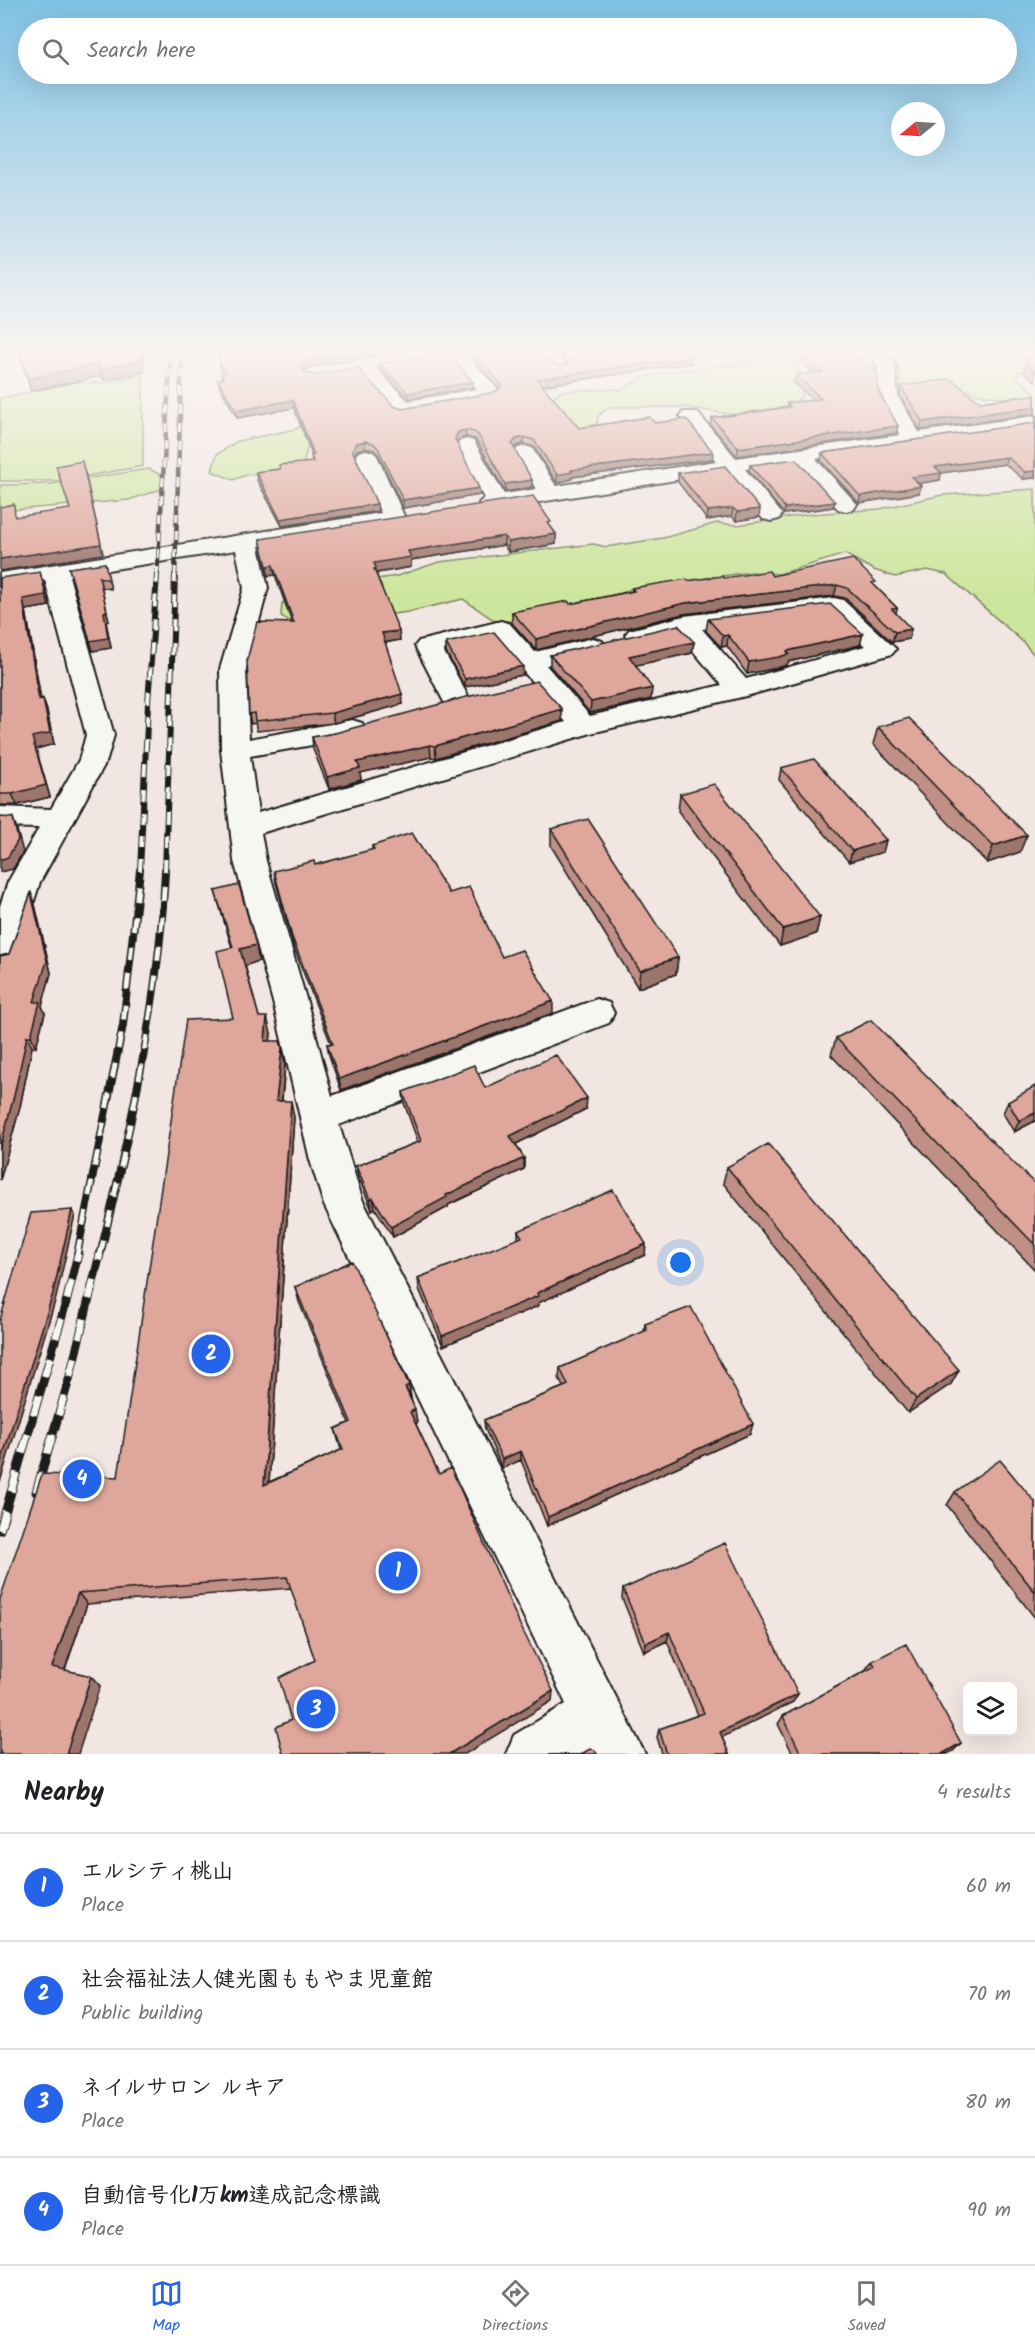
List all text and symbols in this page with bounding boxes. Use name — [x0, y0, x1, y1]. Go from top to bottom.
search box — [18, 18, 1017, 84]
text: Search here — [87, 34, 195, 69]
icon: search — [39, 35, 72, 68]
north arrow — [891, 102, 945, 156]
your location — [666, 1248, 695, 1277]
pin: 2 — [192, 1332, 230, 1376]
pin: 4 — [62, 1456, 101, 1502]
pin: 1 — [378, 1548, 418, 1594]
map controls — [963, 1682, 1017, 1736]
button: layers — [963, 1682, 1017, 1736]
pin: 3 — [296, 1686, 336, 1732]
text: Nearby — [24, 1772, 104, 1814]
text: 4 results — [937, 1777, 1011, 1809]
text: エルシティ桃山 — [81, 1855, 234, 1890]
text: 1 — [40, 1871, 47, 1903]
text: 60 m — [966, 1871, 1011, 1903]
text: Place — [81, 1890, 124, 1922]
text: 社会福祉法人健光園ももやま児童館 — [81, 1963, 433, 1998]
text: 2 — [38, 1979, 49, 2011]
text: 70 m — [968, 1979, 1011, 2011]
text: Public building — [81, 1998, 203, 2030]
text: ネイルサロン ルキア — [81, 2071, 287, 2106]
text: 3 — [38, 2087, 49, 2119]
text: 80 m — [965, 2087, 1011, 2119]
text: Place — [81, 2106, 124, 2138]
text: 自動信号化1万km達成記念標識 — [81, 2179, 381, 2214]
text: 4 — [38, 2195, 49, 2227]
text: 90 m — [967, 2195, 1011, 2227]
text: Place — [81, 2214, 124, 2246]
tab: Map — [150, 2277, 183, 2338]
tab: Directions — [482, 2277, 548, 2338]
tab: Saved — [847, 2277, 885, 2338]

